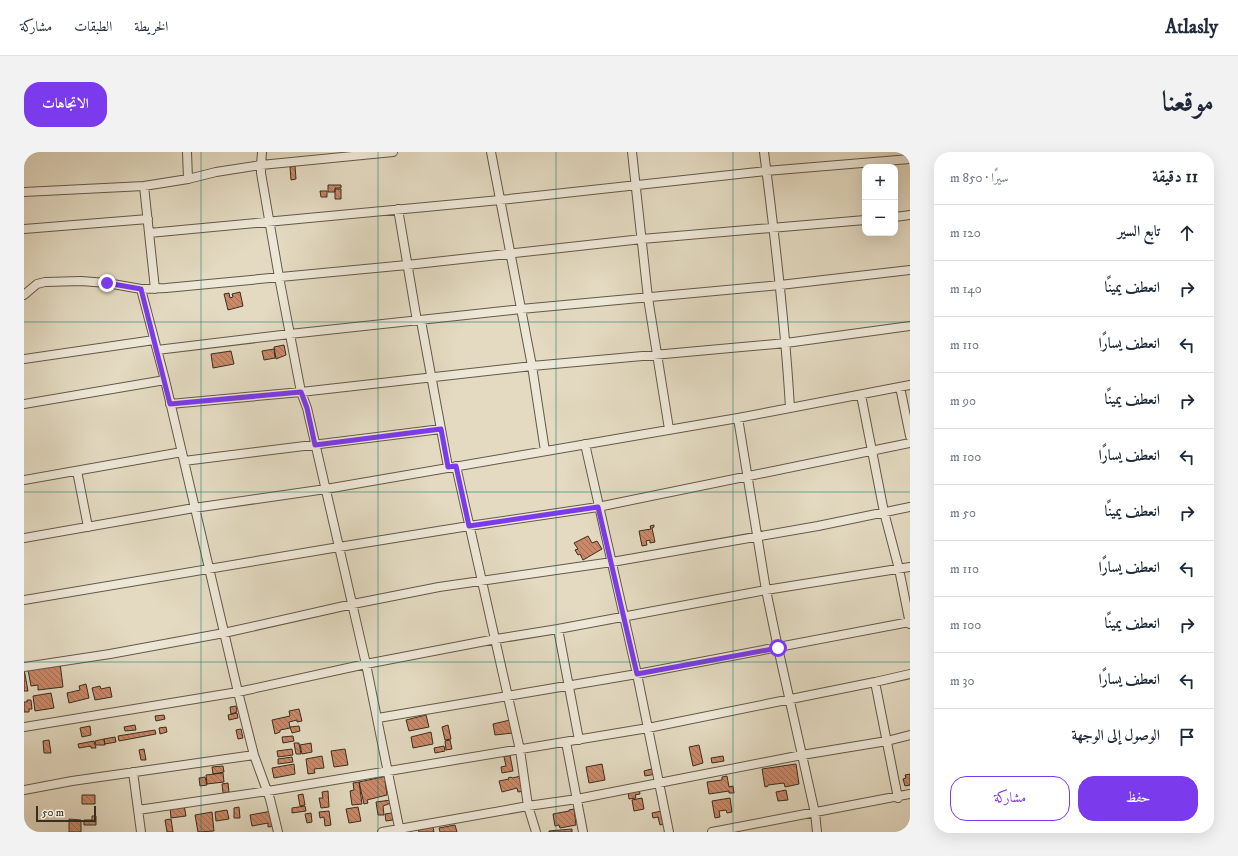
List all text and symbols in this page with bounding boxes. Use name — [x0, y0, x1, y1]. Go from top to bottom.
text: Atlasly — [1165, 16, 1218, 39]
text: مشاركة — [20, 18, 52, 36]
text: الطبقات — [74, 18, 112, 36]
text: الخريطة — [134, 18, 168, 36]
button: الاتجاهات — [24, 82, 107, 127]
text: موقعنا — [1162, 85, 1214, 120]
map controls — [862, 164, 898, 236]
button: + — [862, 164, 898, 200]
text: 11 دقيقة — [1152, 166, 1198, 188]
text: سيرًا · 850 m — [950, 170, 1009, 186]
button: − — [862, 200, 898, 236]
text: تابع السير — [1118, 222, 1160, 241]
icon: ahead — [1176, 222, 1198, 244]
text: 120 m — [950, 225, 981, 241]
route end — [98, 274, 116, 292]
text: انعطف يمينًا — [1105, 278, 1160, 297]
icon: right — [1176, 278, 1198, 300]
text: 140 m — [950, 281, 982, 297]
text: انعطف يسارًا — [1099, 334, 1160, 353]
icon: left — [1176, 334, 1198, 356]
text: 110 m — [950, 337, 979, 353]
text: انعطف يمينًا — [1105, 390, 1160, 409]
icon: right — [1176, 390, 1198, 412]
text: 90 m — [950, 393, 976, 409]
text: انعطف يسارًا — [1099, 446, 1160, 465]
icon: left — [1176, 446, 1198, 468]
text: 100 m — [950, 449, 981, 465]
text: انعطف يمينًا — [1105, 502, 1160, 521]
icon: right — [1176, 502, 1198, 524]
text: 50 m — [950, 505, 976, 521]
text: انعطف يسارًا — [1099, 558, 1160, 577]
icon: left — [1176, 558, 1198, 580]
text: 110 m — [950, 561, 979, 577]
text: انعطف يمينًا — [1105, 614, 1160, 633]
icon: right — [1176, 614, 1198, 636]
text: 100 m — [950, 617, 981, 633]
route start — [769, 639, 787, 657]
text: انعطف يسارًا — [1099, 670, 1160, 689]
icon: left — [1176, 670, 1198, 692]
text: 30 m — [950, 673, 974, 689]
text: الوصول إلى الوجهة — [1071, 726, 1160, 745]
icon: arrive — [1176, 726, 1198, 748]
button: مشاركة — [950, 776, 1070, 821]
button: حفظ — [1078, 776, 1198, 821]
scale bar — [36, 804, 96, 823]
text: 50 m — [42, 806, 64, 820]

